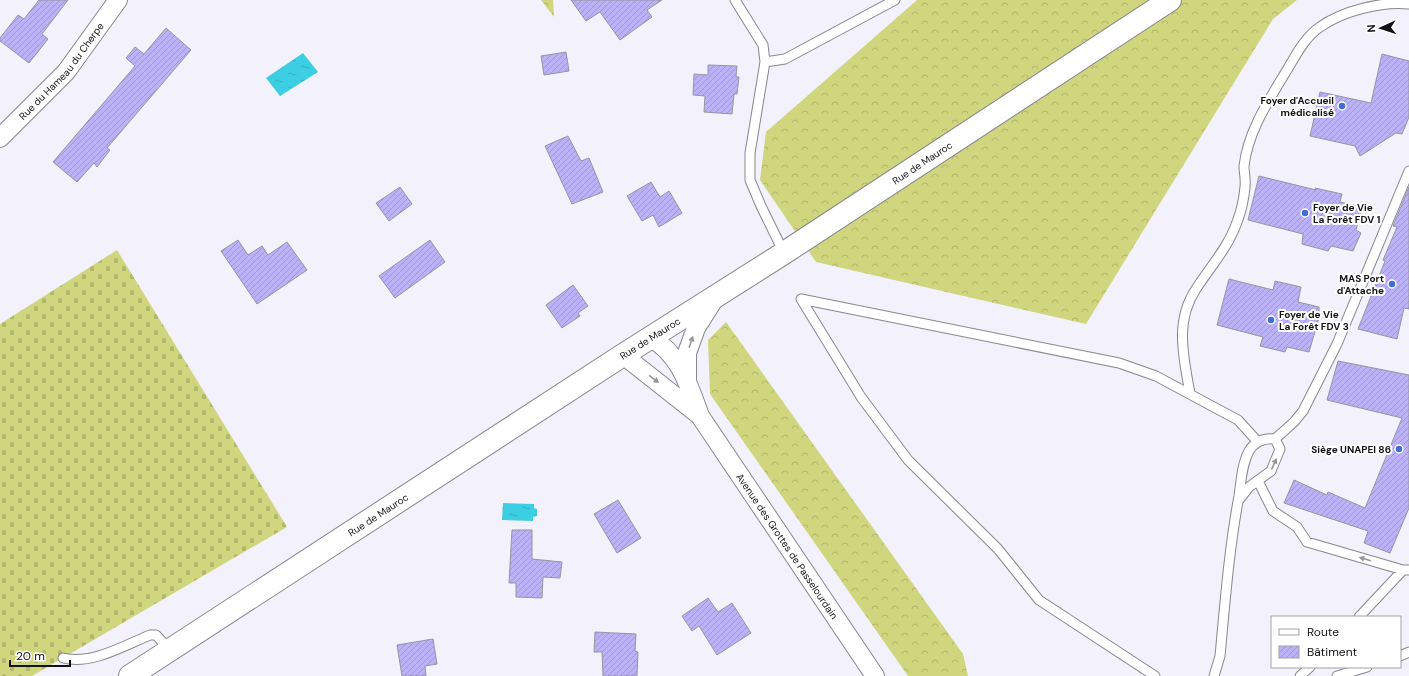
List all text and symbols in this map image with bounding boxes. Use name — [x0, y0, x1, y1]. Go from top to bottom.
north arrow — [1361, 8, 1401, 48]
street label: Rue du Hameau du Cherpe — [16, 20, 107, 123]
text: N — [1364, 24, 1378, 33]
place label: Foyer d'Accueil médicalisé — [1261, 94, 1334, 119]
marker: Foyer d'Accueil médicalisé — [1337, 101, 1347, 111]
street label: Rue de Mauroc — [890, 138, 955, 187]
place label: Foyer de Vie La Forêt FDV 1 — [1313, 201, 1380, 226]
marker: Foyer de Vie La Forêt FDV 1 — [1300, 208, 1310, 218]
place label: MAS Port d'Attache — [1337, 272, 1384, 297]
marker: MAS Port d'Attache — [1387, 279, 1397, 289]
place label: Foyer de Vie La Forêt FDV 3 — [1279, 308, 1349, 333]
street label: Rue de Mauroc — [617, 314, 683, 363]
marker: Foyer de Vie La Forêt FDV 3 — [1266, 315, 1276, 325]
one-way arrow — [688, 335, 694, 347]
one-way arrow — [649, 374, 660, 383]
place label: Siège UNAPEI 86 — [1311, 443, 1391, 456]
marker: Siège UNAPEI 86 — [1394, 444, 1404, 454]
one-way arrow — [1271, 458, 1277, 469]
street label: Avenue des Grottes de Passelourdain — [733, 471, 841, 622]
street label: Rue de Mauroc — [346, 490, 411, 539]
one-way arrow — [1359, 556, 1371, 562]
legend — [1271, 616, 1401, 668]
text: Route — [1307, 624, 1339, 640]
scale bar — [10, 642, 70, 668]
text: Bâtiment — [1307, 644, 1358, 660]
text: 20 m — [16, 648, 45, 664]

